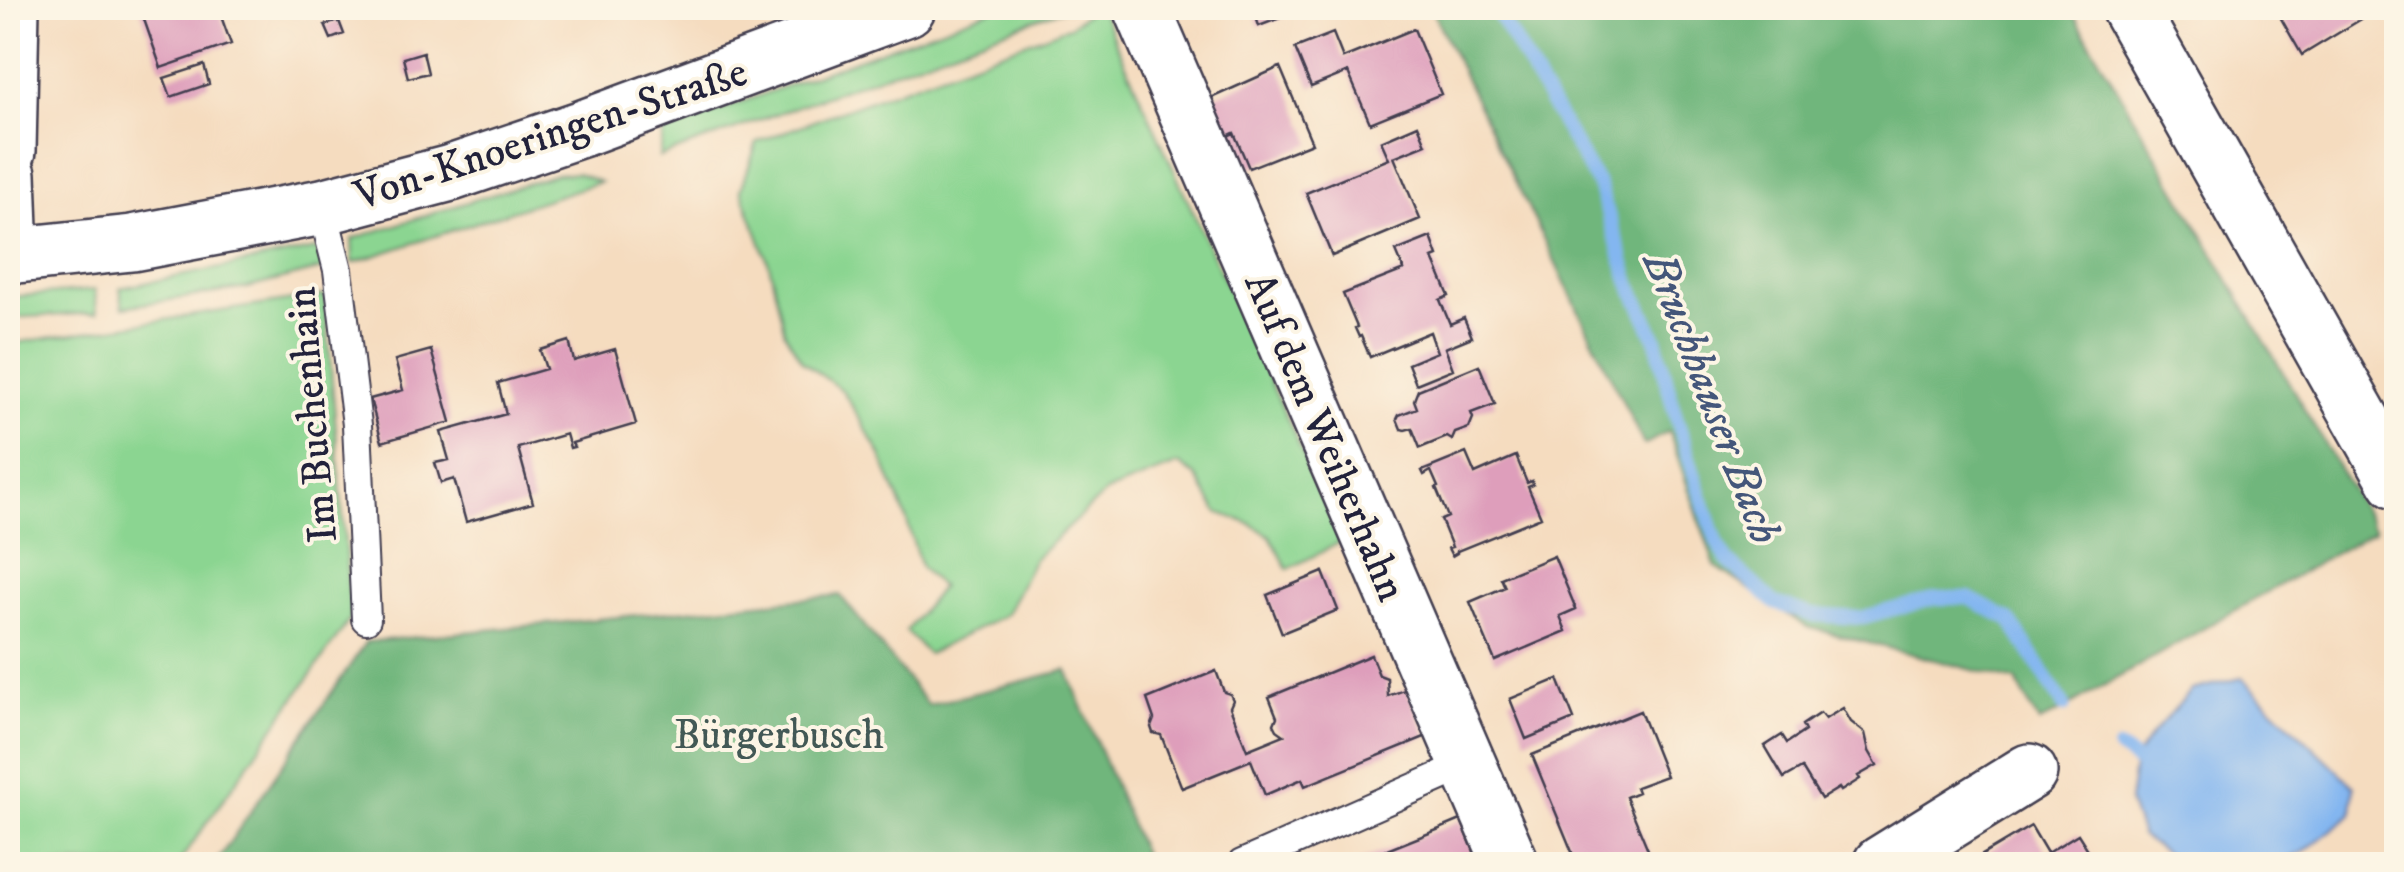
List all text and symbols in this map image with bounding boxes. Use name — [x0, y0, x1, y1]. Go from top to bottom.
street label: Von-Knoeringen-Straße — [347, 47, 754, 223]
water label: Bruchhauser Bach — [1629, 242, 1793, 552]
street label: Auf dem Weiherhahn — [1232, 265, 1417, 609]
street label: Im Buchenhain — [276, 285, 350, 545]
park label: Bürgerbusch — [674, 710, 884, 762]

